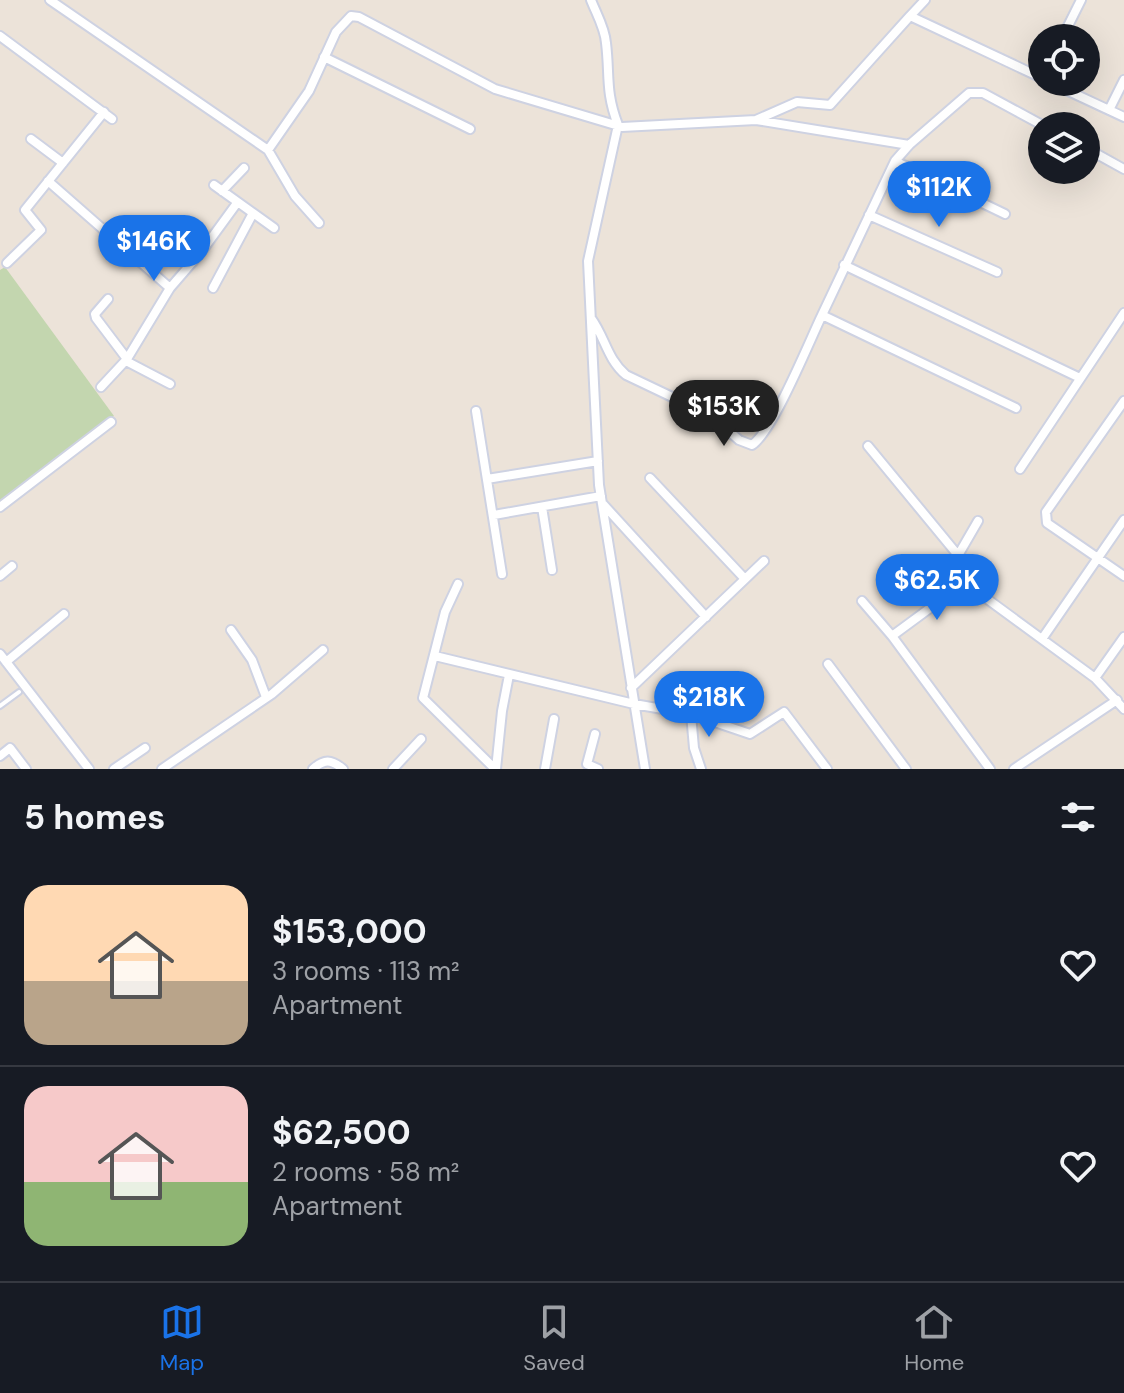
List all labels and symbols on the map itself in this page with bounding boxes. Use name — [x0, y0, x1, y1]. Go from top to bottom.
pin: $112K — [883, 161, 995, 229]
pin: $146K — [98, 215, 210, 283]
pin: $153K — [668, 380, 780, 448]
pin: $62.5K — [872, 554, 1002, 622]
pin: $218K — [653, 671, 765, 739]

